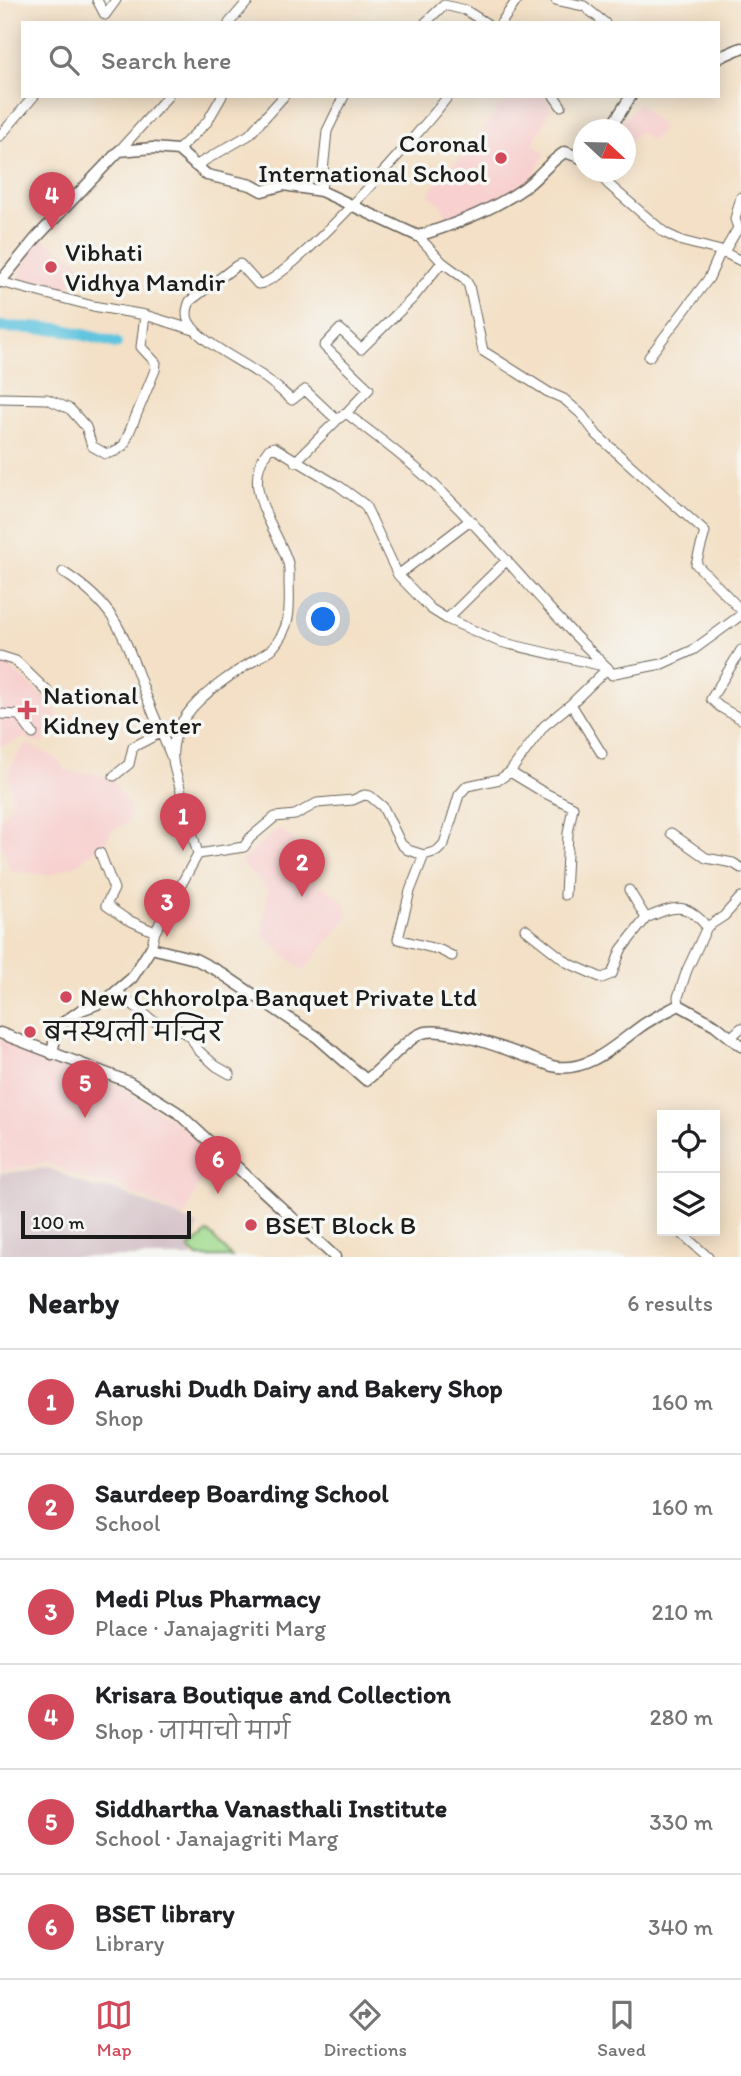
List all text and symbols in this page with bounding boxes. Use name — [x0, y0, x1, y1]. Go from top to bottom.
search box — [21, 21, 720, 98]
icon: search — [45, 41, 83, 79]
text: Search here — [101, 44, 231, 76]
north arrow — [573, 119, 636, 182]
place label: Coronal International School — [258, 127, 487, 189]
marker: Coronal International School — [493, 150, 509, 166]
pin: 4 — [29, 172, 75, 230]
place label: Vibhati Vidhya Mandir — [65, 236, 226, 298]
marker: Vibhati Vidhya Mandir — [43, 259, 59, 275]
your location — [306, 602, 340, 636]
place label: National Kidney Center — [43, 679, 202, 741]
marker: National Kidney Center — [17, 700, 37, 720]
pin: 1 — [160, 793, 206, 851]
pin: 2 — [279, 839, 325, 897]
pin: 3 — [144, 879, 190, 937]
place label: New Chhorolpa Banquet Private Ltd — [80, 981, 477, 1013]
marker: New Chhorolpa Banquet Private Ltd — [58, 989, 74, 1005]
place label: बनस्थली मन्दिर — [42, 1012, 224, 1048]
marker: बनस्थली मन्दिर — [22, 1024, 38, 1040]
pin: 5 — [62, 1060, 108, 1118]
map controls — [657, 1110, 720, 1236]
button: locate — [657, 1110, 720, 1173]
pin: 6 — [195, 1136, 241, 1194]
button: layers — [657, 1173, 720, 1236]
scale bar — [21, 1208, 191, 1240]
place label: BSET Block B — [265, 1209, 416, 1241]
text: 100 m — [32, 1211, 84, 1234]
marker: BSET Block B — [243, 1217, 259, 1233]
text: Nearby — [28, 1284, 119, 1321]
text: 6 results — [627, 1289, 713, 1317]
text: Aarushi Dudh Dairy and Bakery Shop — [95, 1372, 503, 1404]
text: 1 — [46, 1388, 56, 1416]
text: 160 m — [651, 1388, 713, 1416]
text: Shop — [95, 1404, 143, 1432]
text: Saurdeep Boarding School — [95, 1477, 389, 1509]
text: 2 — [45, 1493, 57, 1521]
text: 160 m — [651, 1493, 713, 1521]
text: School — [95, 1509, 160, 1537]
text: Medi Plus Pharmacy — [95, 1582, 321, 1614]
text: 3 — [45, 1598, 57, 1626]
text: 210 m — [652, 1598, 713, 1626]
text: Place · Janajagriti Marg — [95, 1614, 326, 1642]
text: Krisara Boutique and Collection — [95, 1678, 451, 1710]
text: 4 — [44, 1703, 58, 1731]
text: 280 m — [650, 1703, 713, 1731]
text: Shop · जामाचो मार्ग — [95, 1717, 290, 1745]
text: Siddhartha Vanasthali Institute — [95, 1792, 447, 1824]
text: 5 — [45, 1808, 57, 1836]
text: 330 m — [649, 1808, 713, 1836]
text: School · Janajagriti Marg — [95, 1824, 338, 1852]
text: BSET library — [95, 1897, 234, 1929]
text: 6 — [45, 1913, 57, 1941]
text: 340 m — [648, 1913, 713, 1941]
text: Library — [95, 1929, 164, 1957]
tab: Map — [95, 1996, 133, 2061]
tab: Directions — [323, 1996, 407, 2061]
tab: Saved — [597, 1996, 646, 2061]

